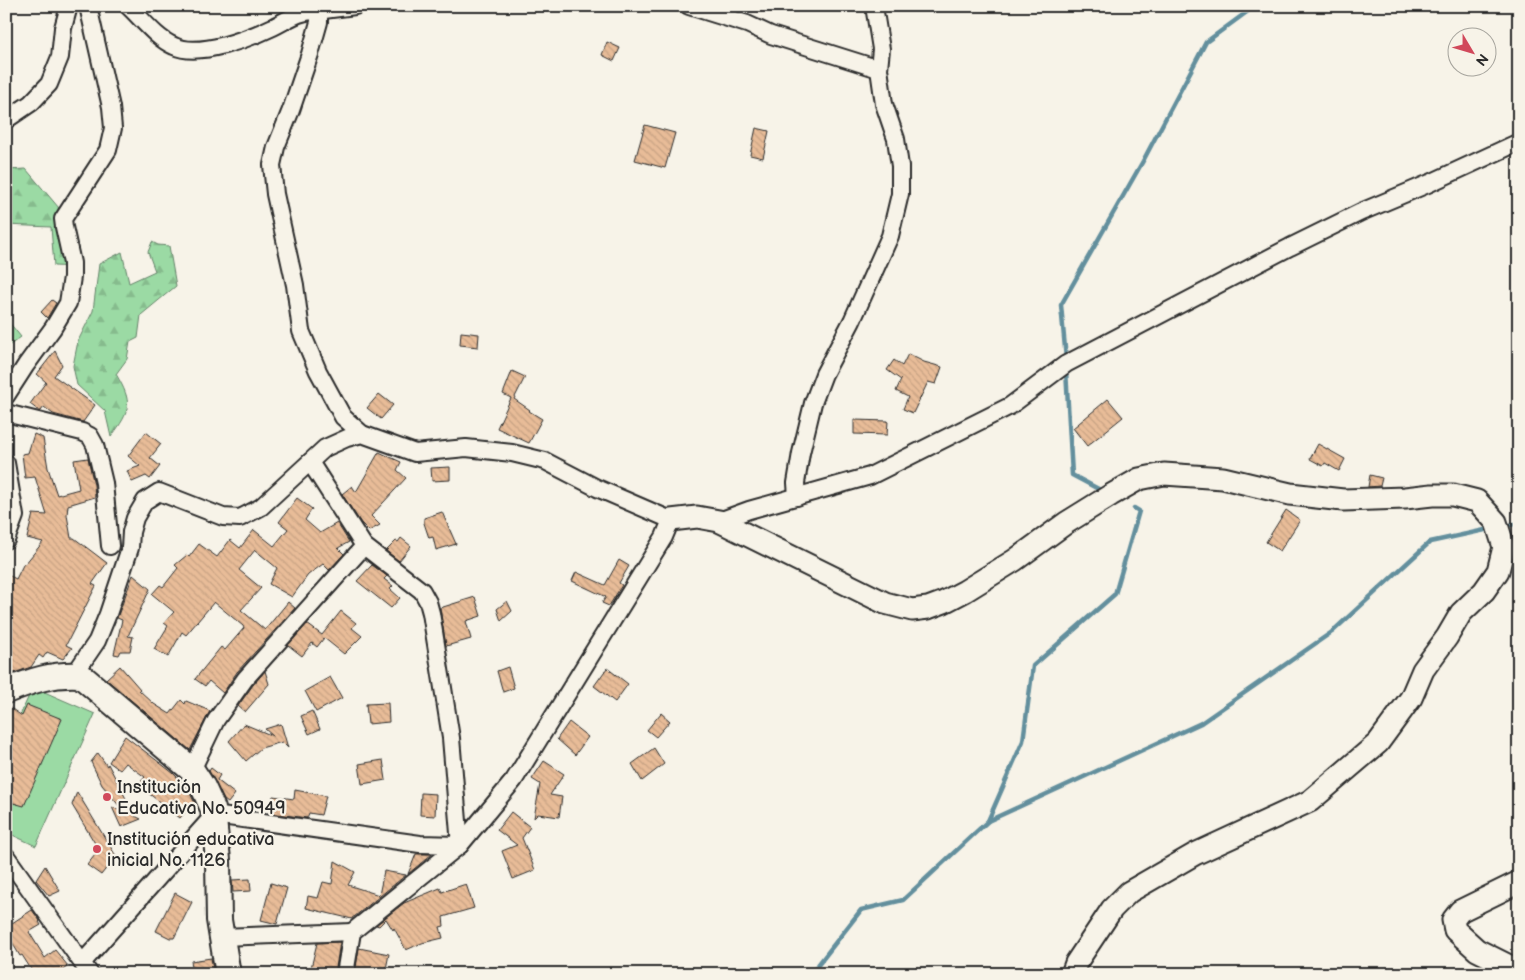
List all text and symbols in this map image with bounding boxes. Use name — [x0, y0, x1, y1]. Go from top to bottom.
north arrow — [1448, 28, 1498, 78]
text: N — [1472, 50, 1492, 69]
place label: Institución Educativa No. 50949 — [117, 777, 286, 819]
marker: Institución Educativa No. 50949 — [101, 791, 113, 803]
place label: Institución educativa inicial No. 1126 — [107, 829, 274, 871]
marker: Institución educativa inicial No. 1126 — [91, 843, 103, 855]

